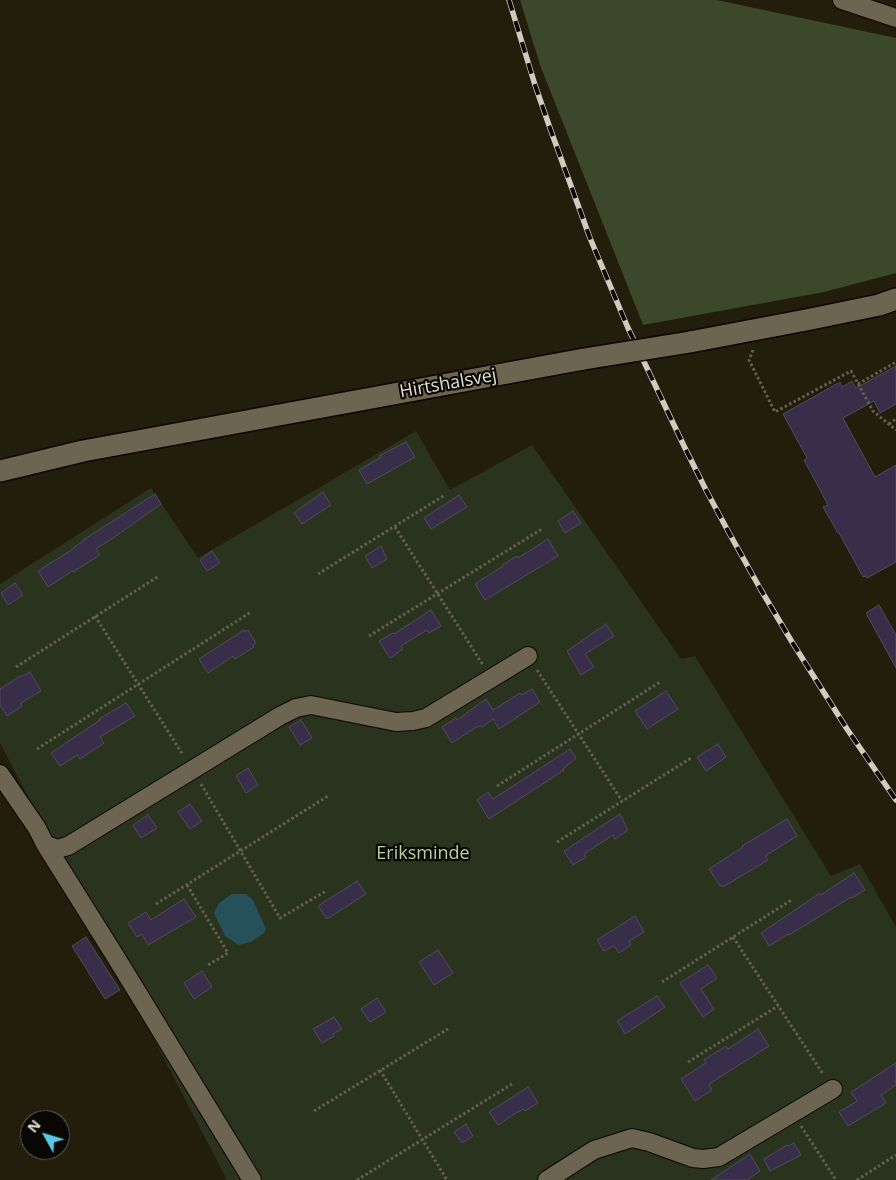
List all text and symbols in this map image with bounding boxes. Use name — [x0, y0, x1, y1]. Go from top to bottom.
street label: Hirtshalsvej — [398, 365, 498, 403]
park label: Eriksminde — [376, 843, 470, 865]
north arrow — [20, 1110, 70, 1160]
text: N — [23, 1115, 45, 1136]

